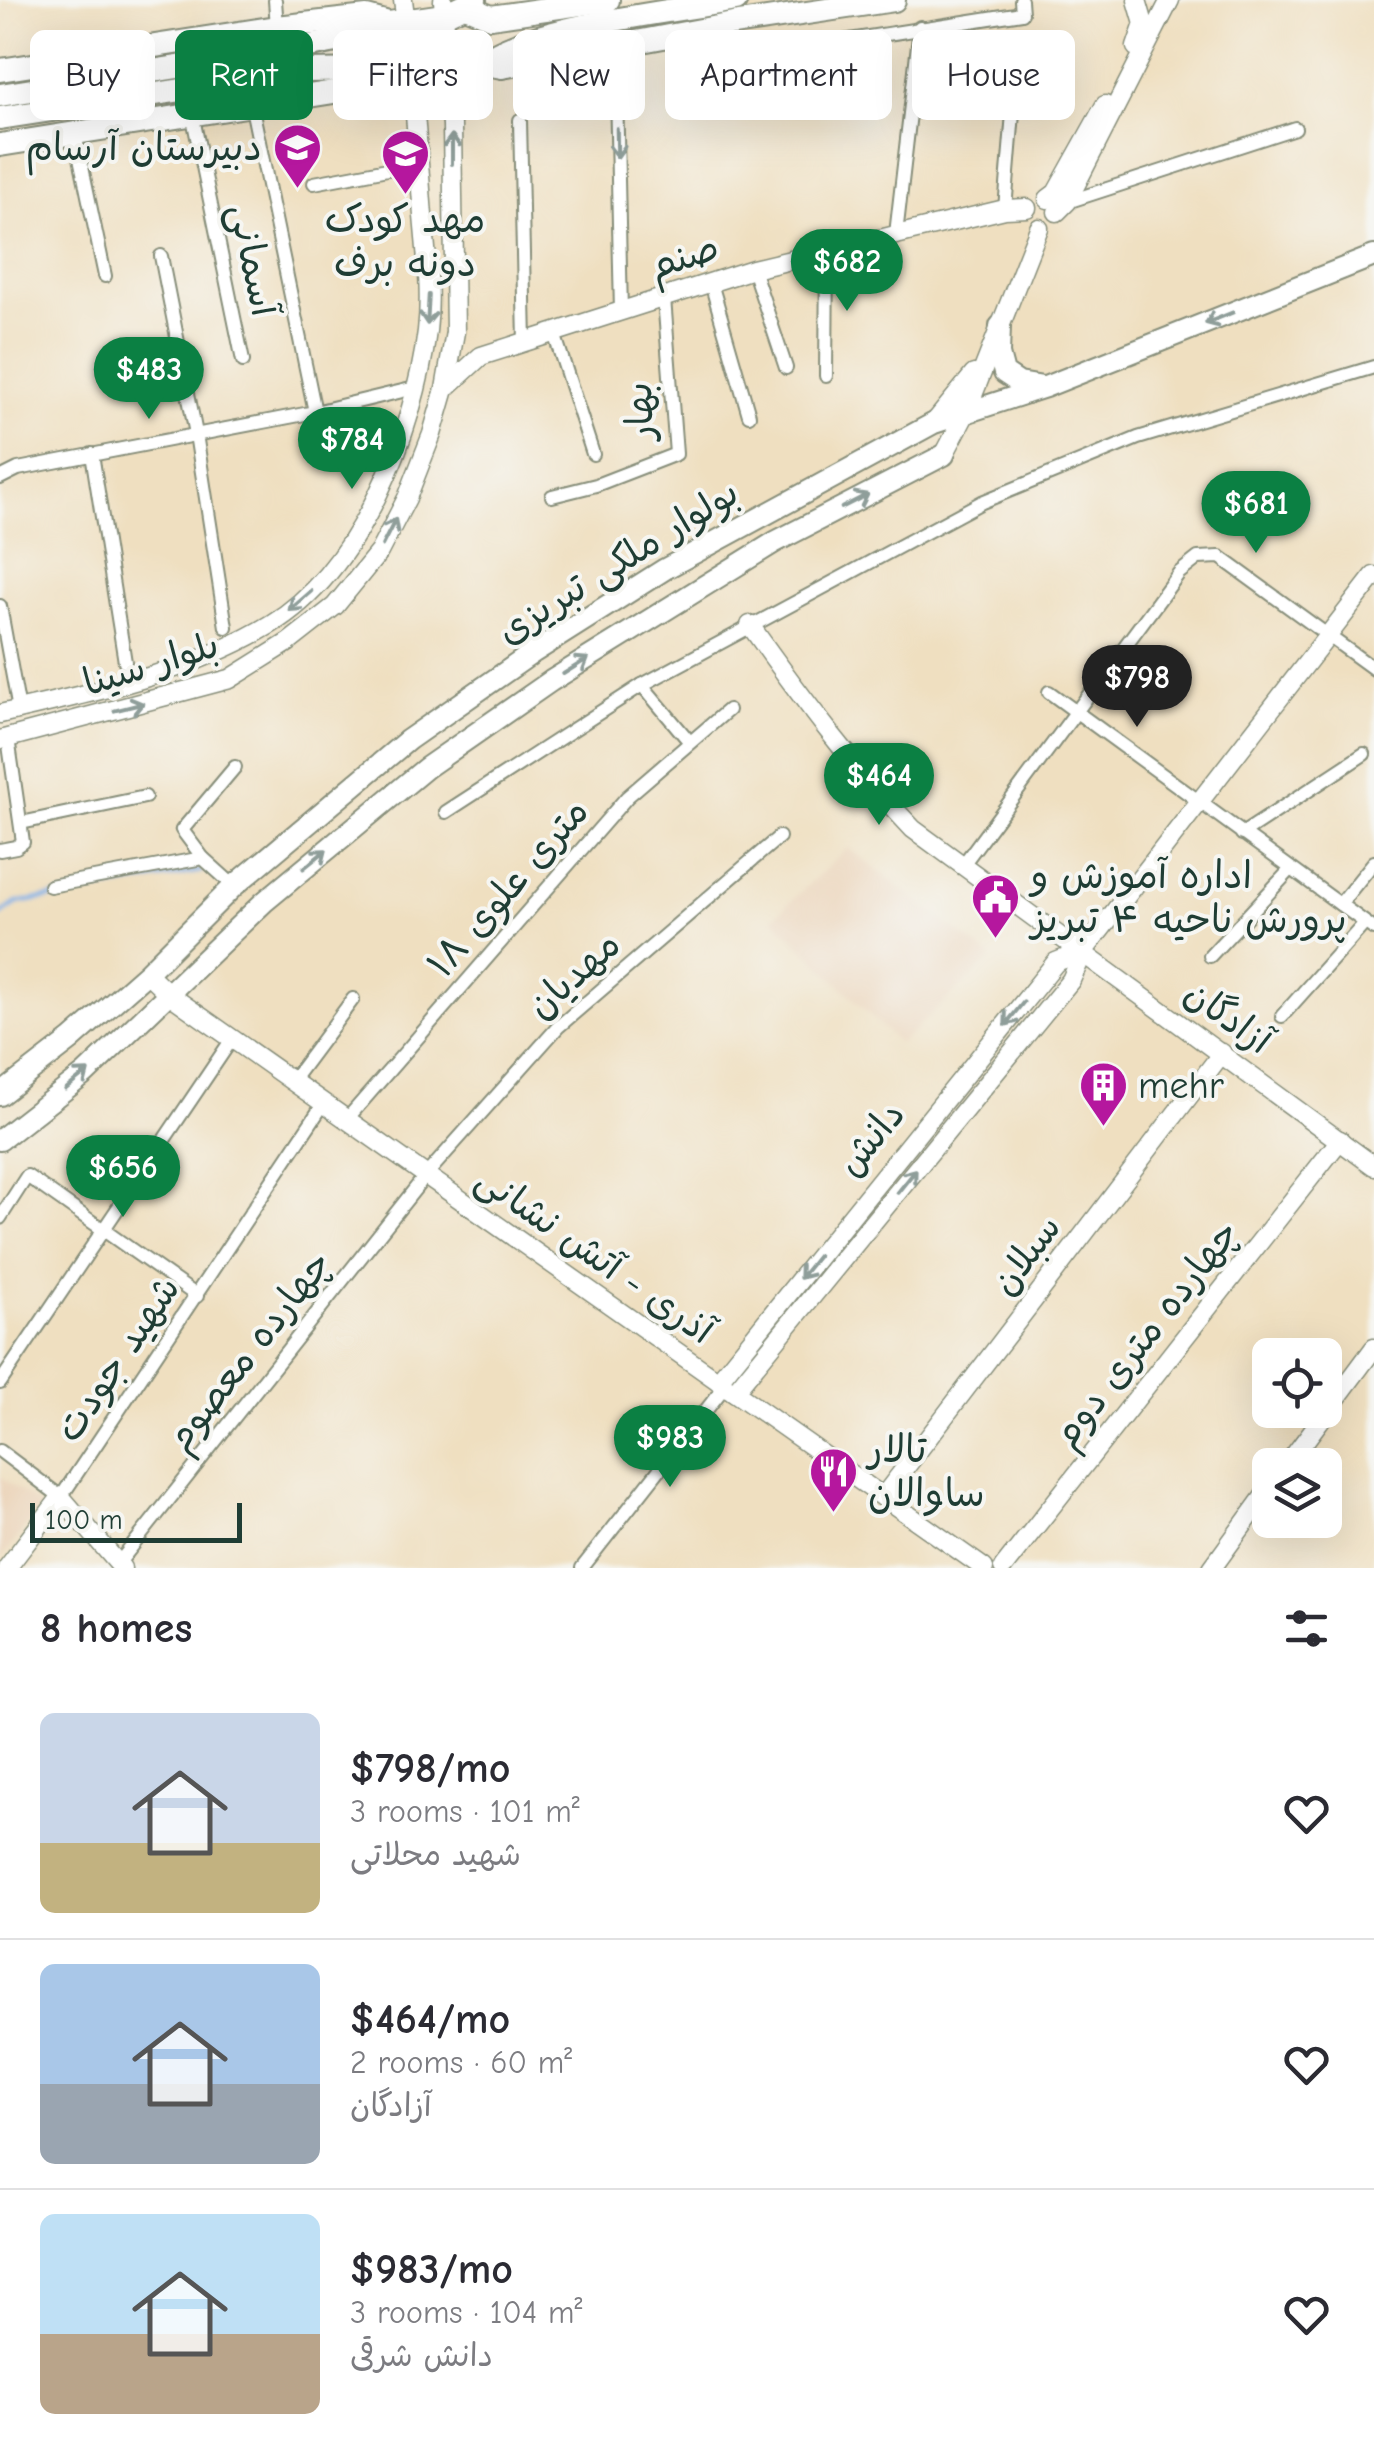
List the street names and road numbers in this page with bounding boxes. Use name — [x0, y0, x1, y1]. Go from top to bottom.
street label: آسمانی — [218, 200, 287, 322]
street label: صنم — [644, 225, 726, 295]
street label: بهار — [617, 381, 663, 444]
street label: بولوار ملکی تبریزی — [489, 470, 748, 655]
street label: بلوار سینا — [78, 623, 224, 705]
street label: ۱۸ متری علوی — [418, 790, 599, 988]
street label: مهدیان — [519, 922, 629, 1028]
street label: آزادگان — [1176, 970, 1282, 1064]
street label: دانش — [828, 1093, 914, 1185]
street label: آذرى - آتش نشانى — [467, 1157, 724, 1355]
street label: سبلان — [982, 1206, 1070, 1304]
street label: چهارده متری دوم — [1044, 1212, 1253, 1460]
street label: چهارده معصوم — [157, 1242, 346, 1464]
street label: شهید جودت — [47, 1268, 189, 1450]

